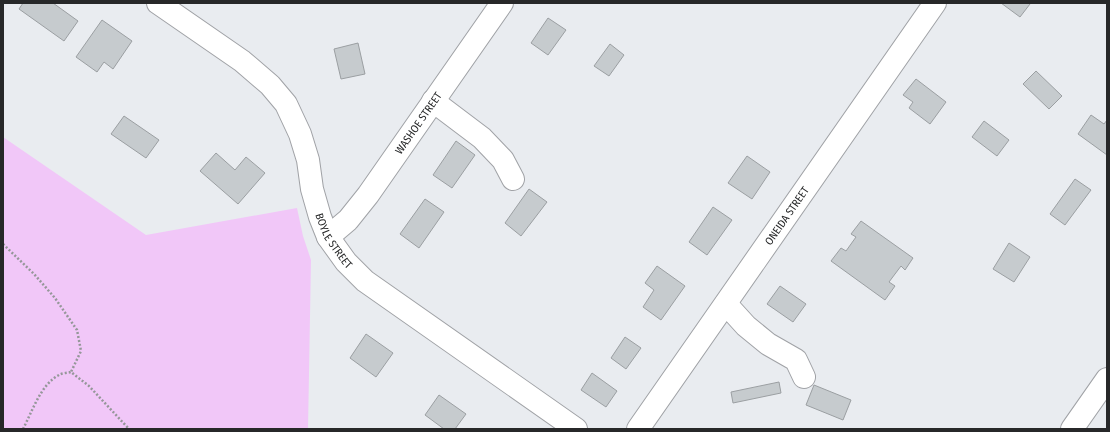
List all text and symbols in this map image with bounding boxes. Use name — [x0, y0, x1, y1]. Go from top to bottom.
street label: WASHOE STREET — [393, 89, 445, 157]
street label: ONEIDA STREET — [762, 184, 812, 248]
street label: BOYLE STREET — [312, 212, 355, 272]

